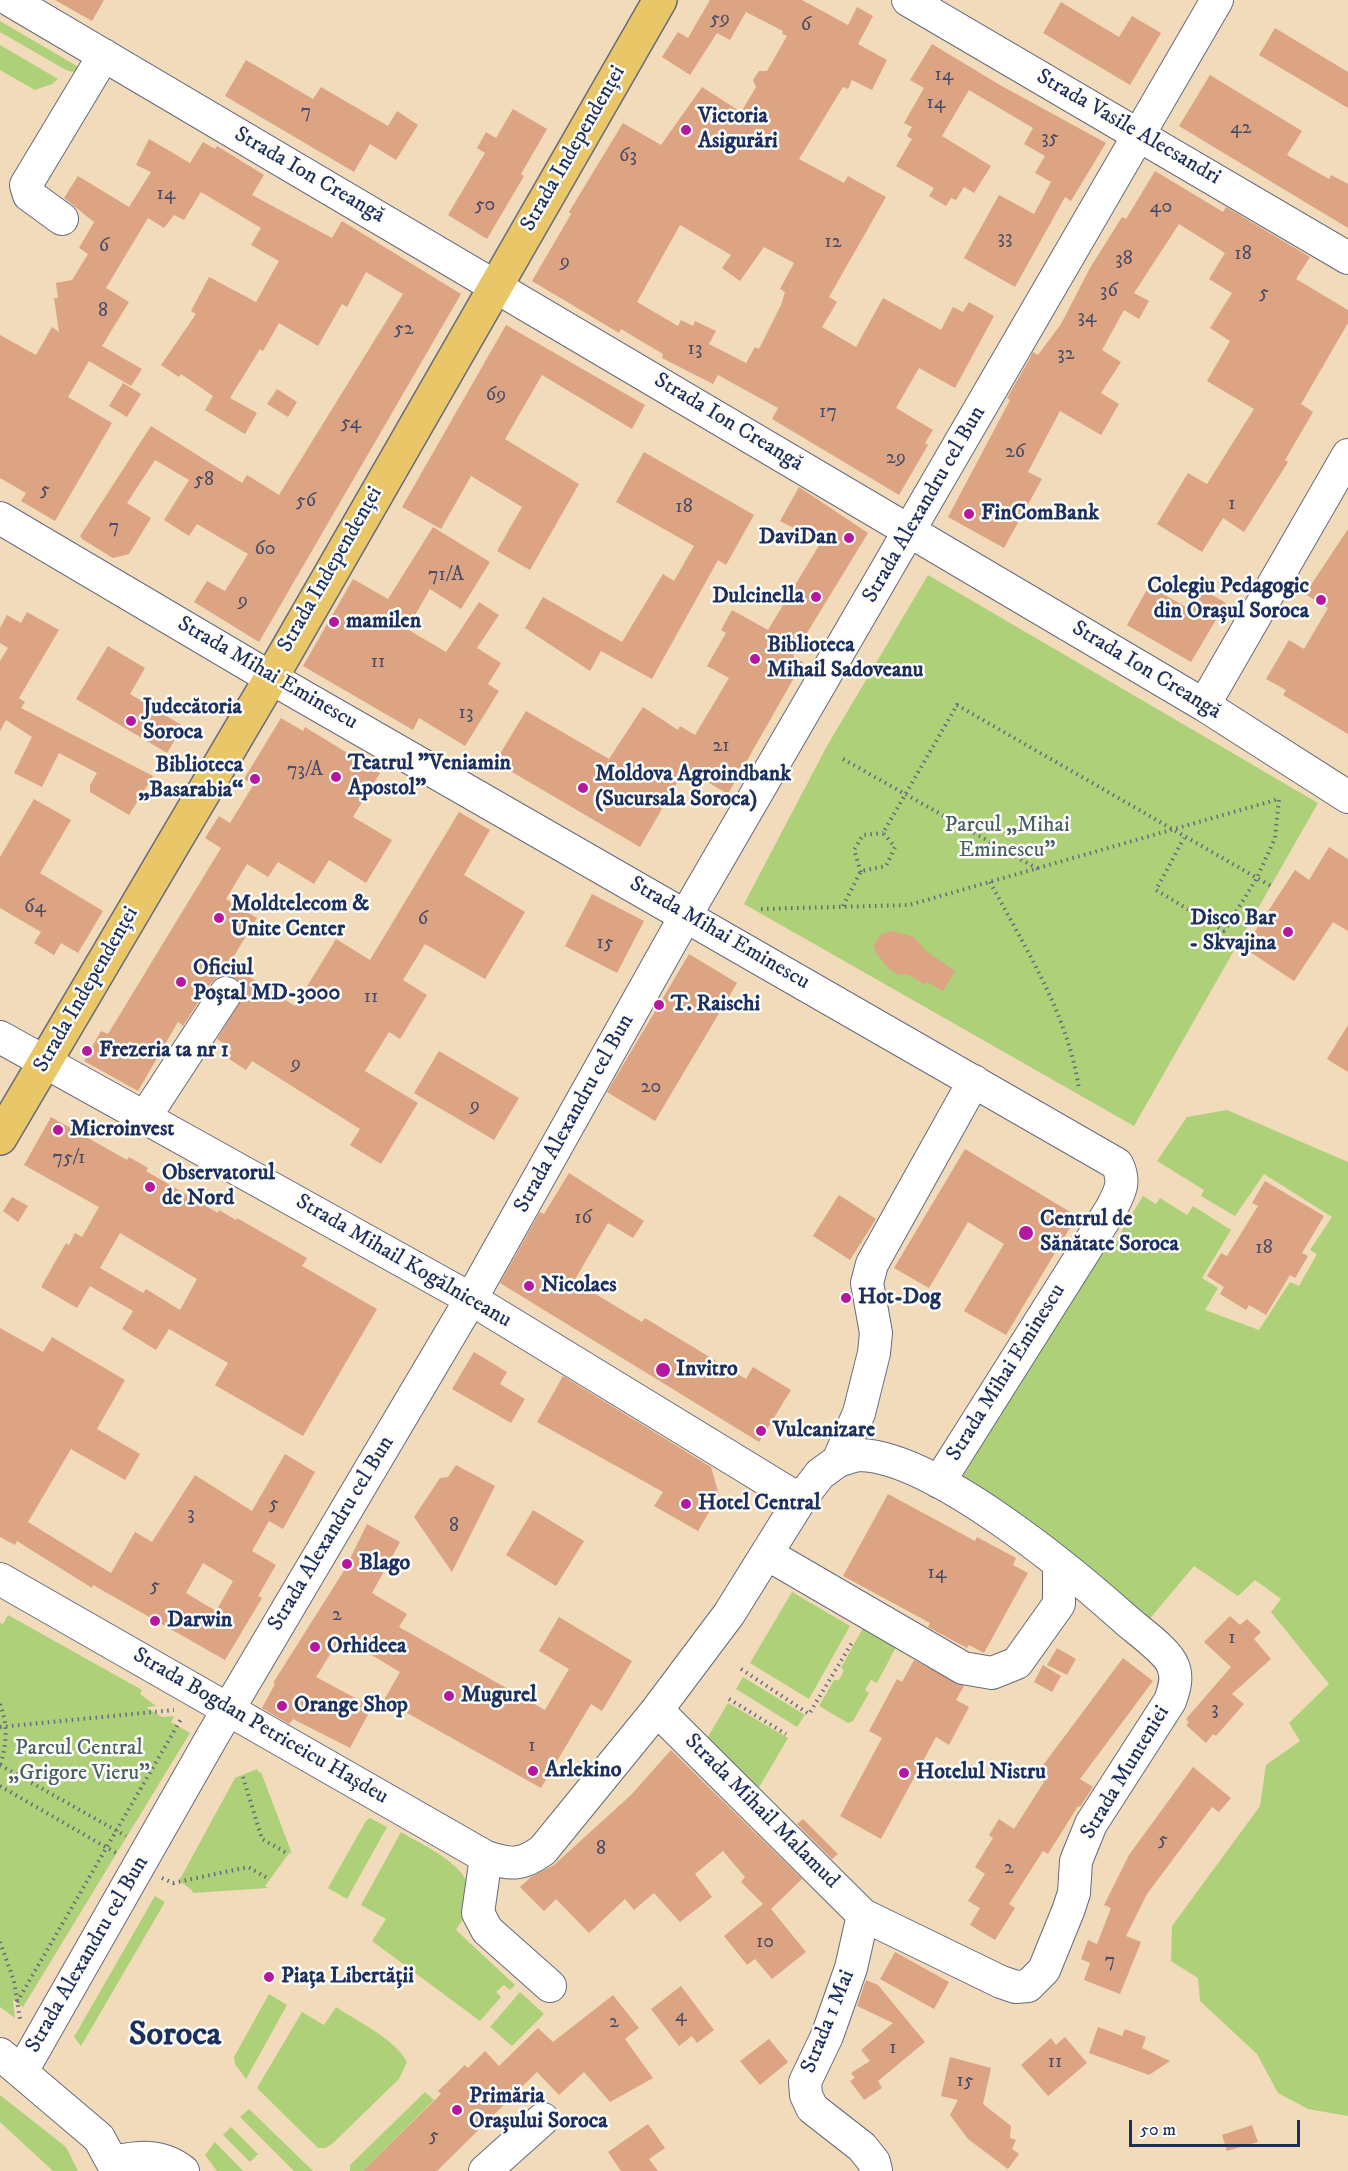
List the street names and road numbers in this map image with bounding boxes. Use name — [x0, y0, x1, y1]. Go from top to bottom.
street label: Strada Independenței — [516, 62, 632, 236]
street label: Strada Vasile Alecsandri — [1031, 64, 1225, 192]
street label: Strada Ion Creangă — [229, 122, 389, 230]
street label: Strada Ion Creangă — [649, 368, 807, 478]
street label: Strada Alexandru cel Bun — [858, 402, 992, 608]
street label: Strada Independenței — [273, 483, 389, 657]
street label: Strada Mihai Eminescu — [172, 612, 362, 736]
street label: Strada Ion Creangă — [1067, 616, 1225, 726]
street label: Strada Mihai Eminescu — [624, 872, 814, 996]
street label: Strada Independenței — [29, 903, 145, 1077]
street label: Strada Alexandru cel Bun — [509, 1010, 641, 1218]
street label: Strada Mihail Kogălniceanu — [291, 1189, 515, 1335]
street label: Strada Mihai Eminescu — [942, 1280, 1072, 1466]
street label: Strada Alexandru cel Bun — [263, 1432, 401, 1636]
street label: Strada Bogdan Petriceicu Hașdeu — [128, 1643, 392, 1811]
street label: Strada Munteniei — [1076, 1701, 1176, 1845]
street label: Strada Mihail Malamud — [678, 1729, 844, 1895]
street label: Strada Alexandru cel Bun — [21, 1852, 155, 2058]
street label: Strada 1 Mai — [796, 1966, 862, 2078]

